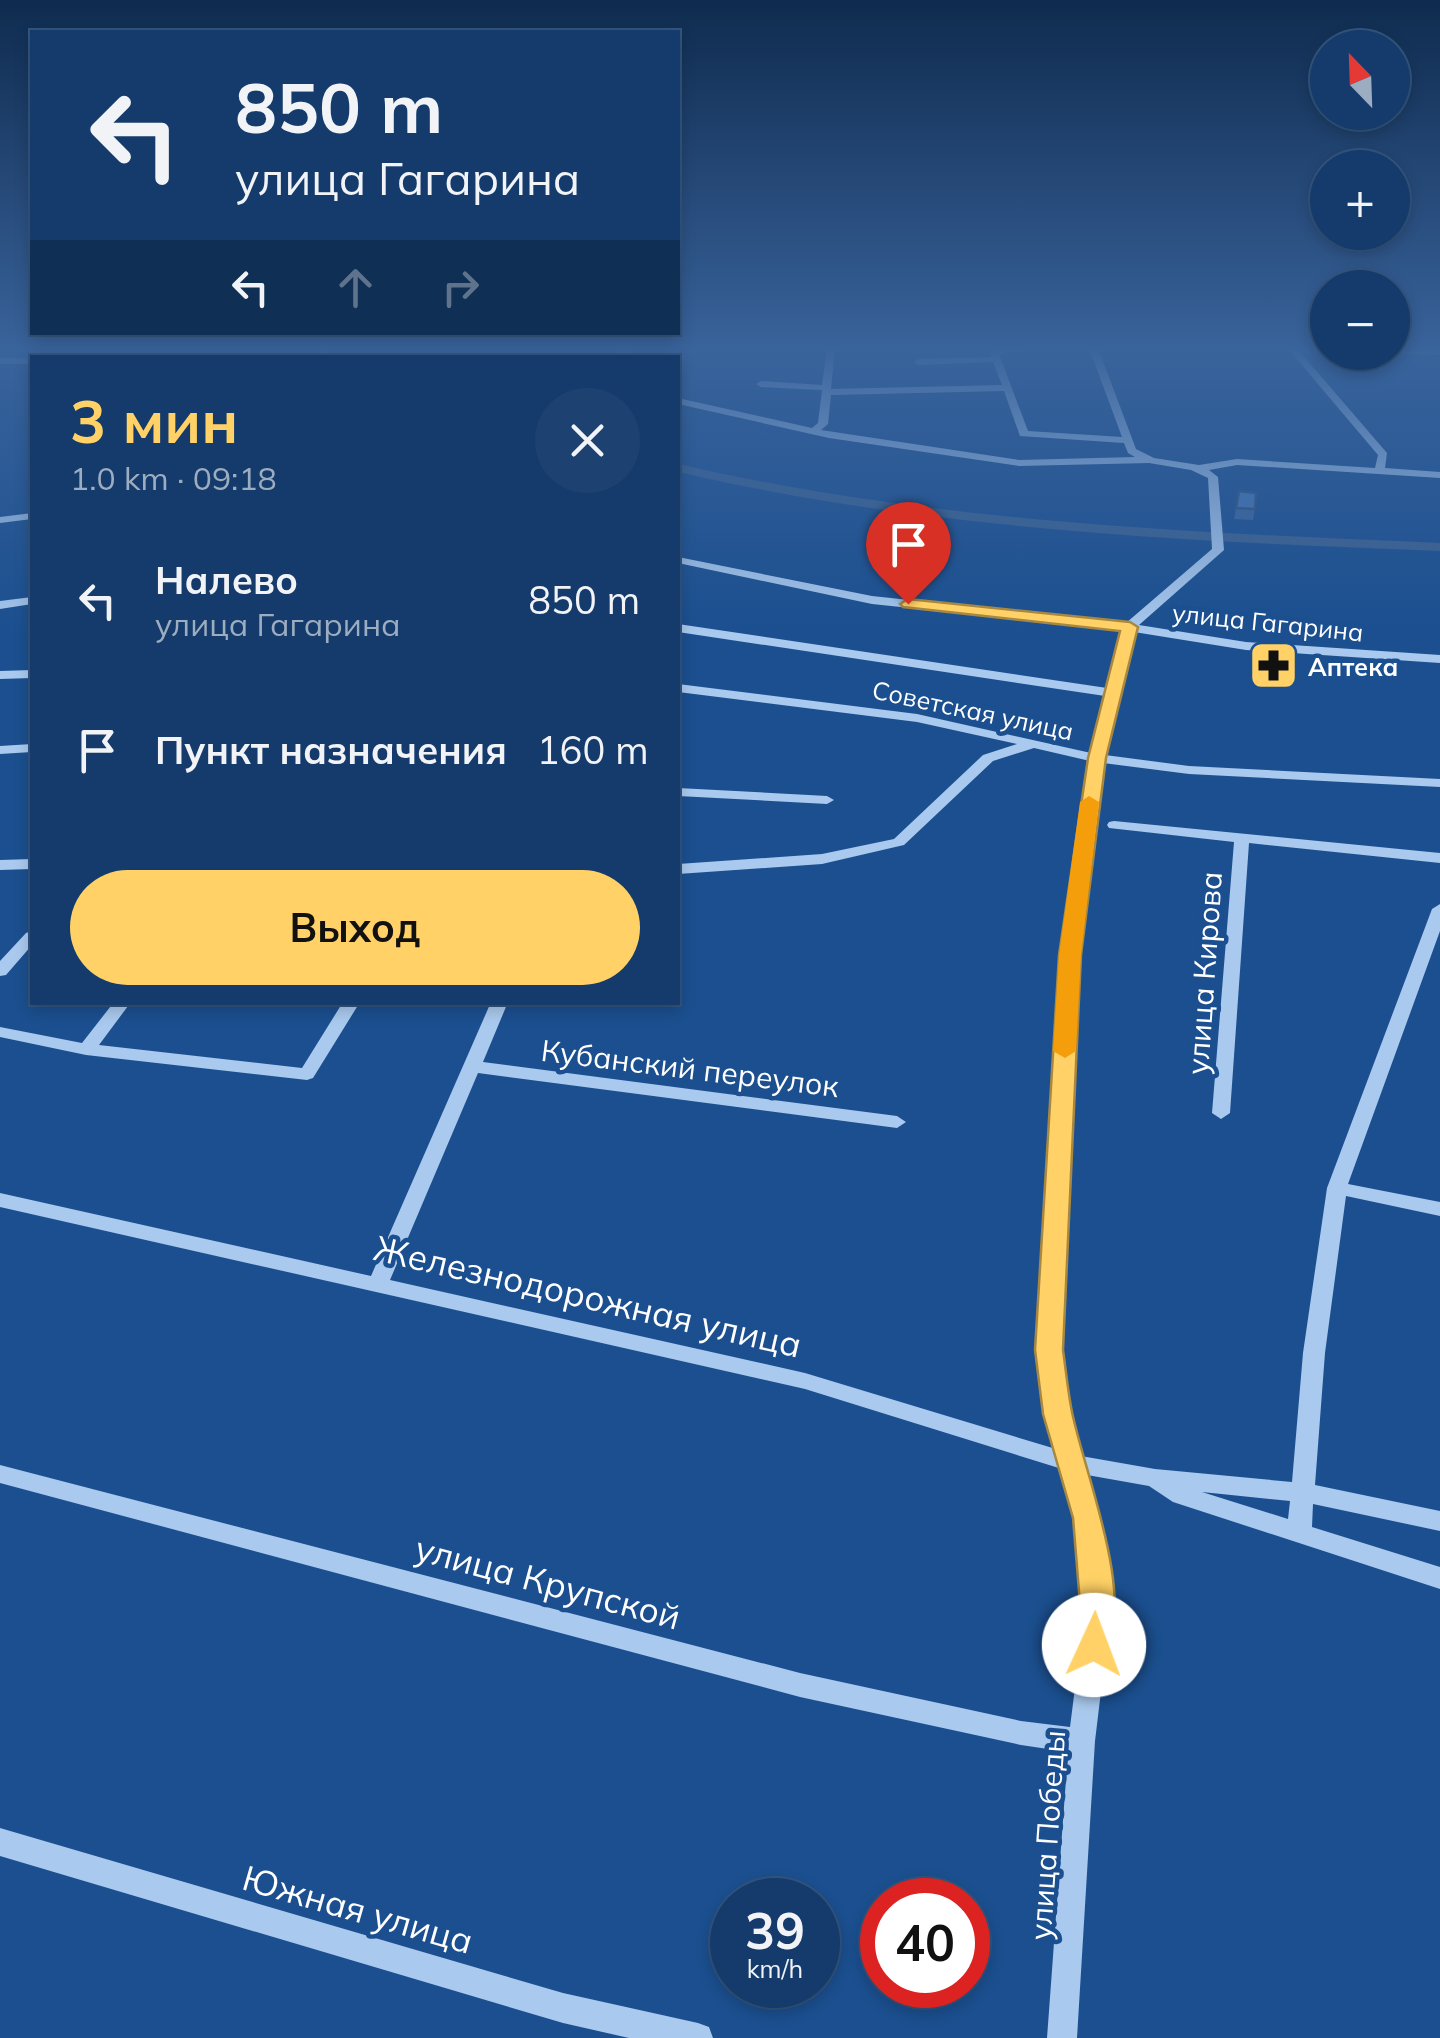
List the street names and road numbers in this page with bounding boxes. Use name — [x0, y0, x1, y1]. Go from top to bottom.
street label: улица Гагарина — [1171, 597, 1365, 647]
street label: Советская улица — [870, 674, 1076, 746]
street label: улица Кирова — [1178, 870, 1230, 1076]
street label: Кубанский переулок — [539, 1031, 842, 1105]
street label: Железнодорожная улица — [370, 1225, 806, 1367]
street label: улица Крупской — [411, 1525, 685, 1639]
street label: улица Победы — [1021, 1729, 1073, 1941]
street label: Южная улица — [238, 1855, 478, 1963]

